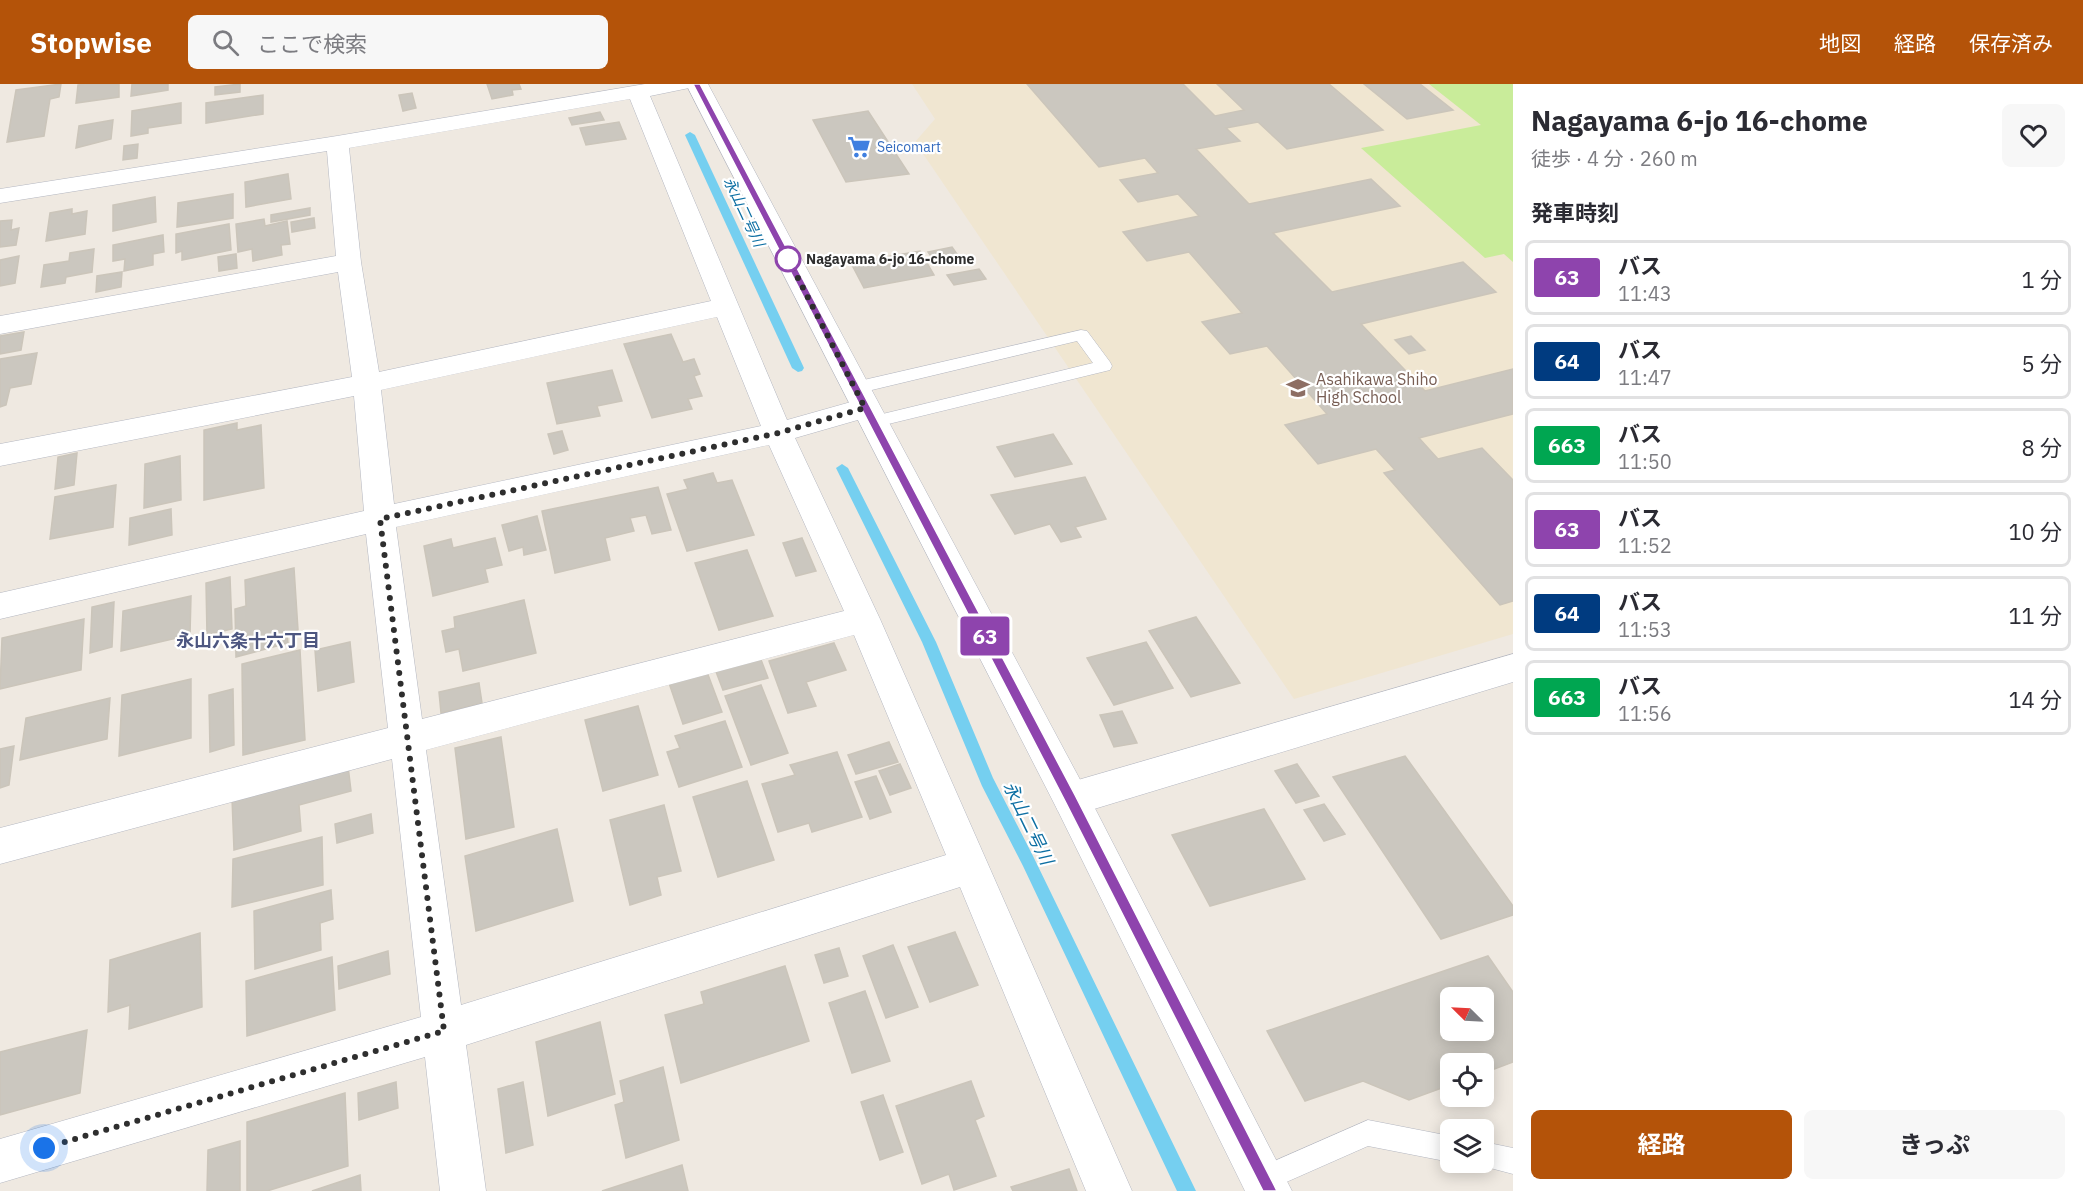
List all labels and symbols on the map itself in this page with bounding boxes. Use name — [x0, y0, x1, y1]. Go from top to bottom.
supermarket icon: Seicomart — [846, 134, 872, 160]
place label: Seicomart — [877, 138, 941, 156]
water label: 永山二号川 — [720, 174, 770, 252]
marker: Nagayama 6-jo 16-chome — [775, 246, 801, 272]
place label: Nagayama 6-jo 16-chome — [806, 250, 974, 268]
place label: Asahikawa Shiho High School — [1316, 369, 1437, 407]
school or university icon: Asahikawa Shiho High School — [1285, 375, 1311, 401]
line badge: 63 — [958, 616, 1012, 656]
district label: 永山六条十六丁目 — [176, 629, 320, 652]
water label: 永山二号川 — [998, 777, 1059, 870]
north arrow — [1440, 987, 1494, 1041]
your location — [29, 1133, 59, 1163]

